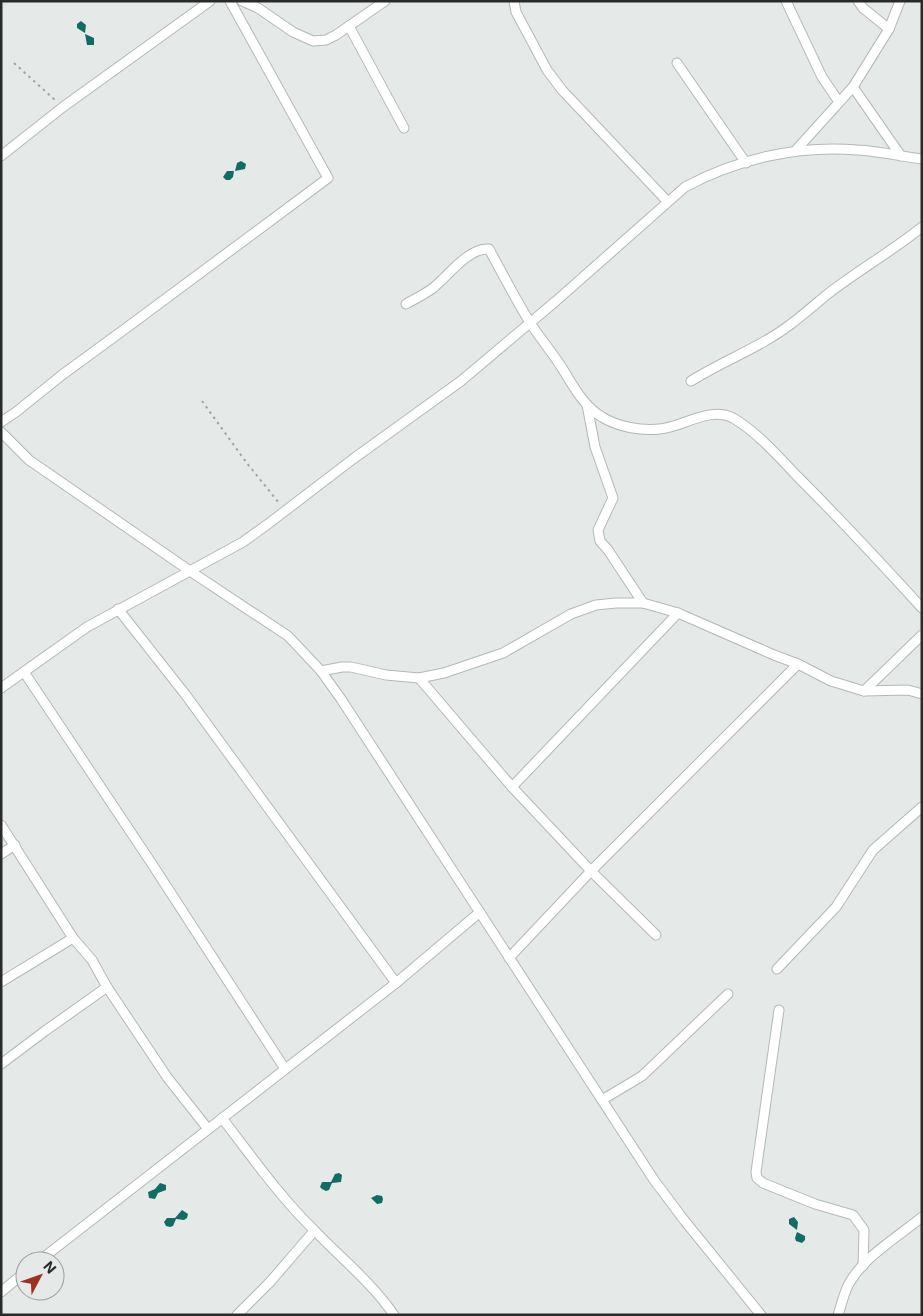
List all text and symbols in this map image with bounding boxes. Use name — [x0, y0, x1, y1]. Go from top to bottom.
north arrow — [15, 1251, 65, 1301]
text: N — [40, 1258, 60, 1277]

